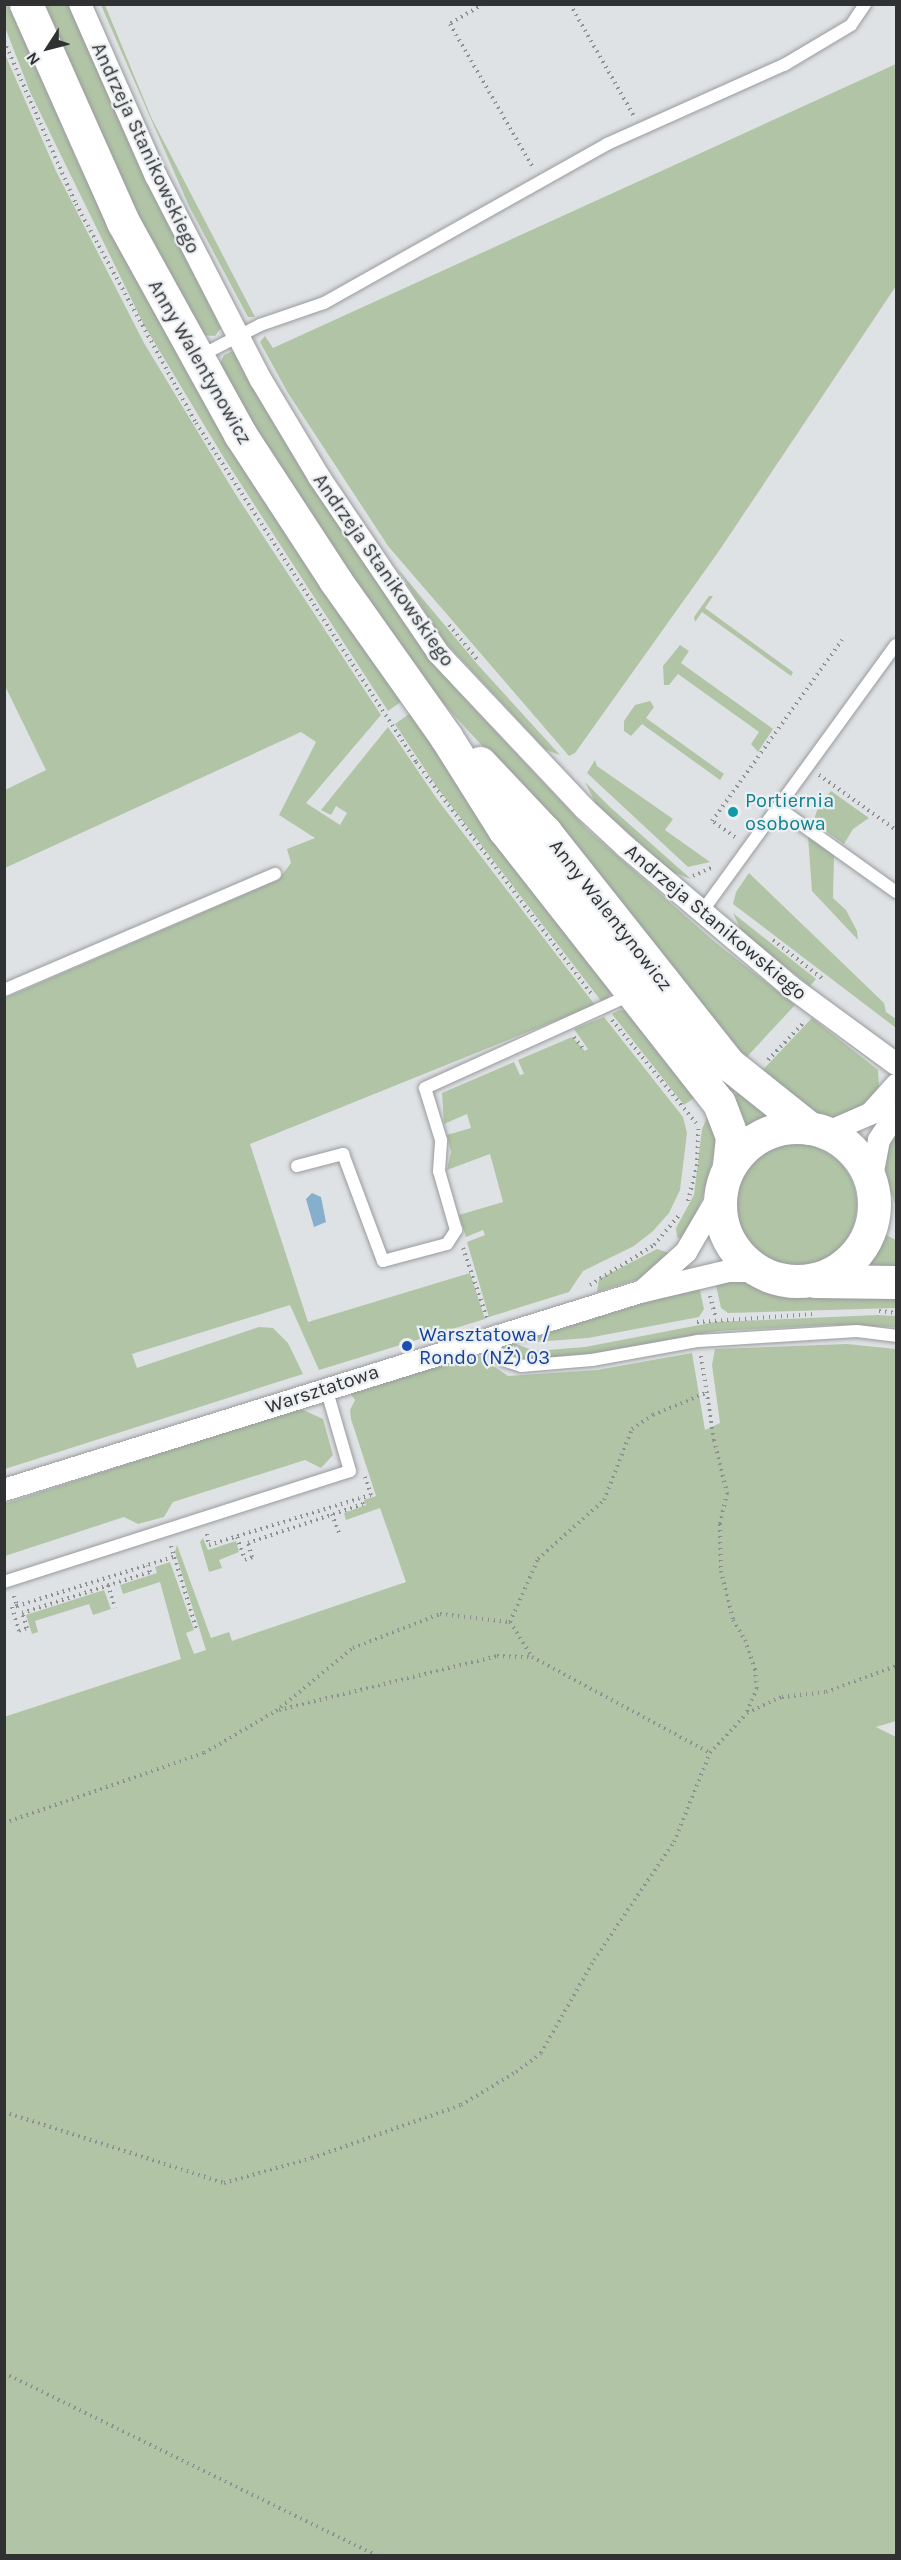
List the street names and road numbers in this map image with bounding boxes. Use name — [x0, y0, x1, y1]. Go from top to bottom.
street label: Andrzeja Stanikowskiego — [87, 39, 205, 257]
street label: Anny Walentynowicz — [143, 275, 257, 449]
street label: Andrzeja Stanikowskiego — [308, 469, 460, 671]
street label: Anny Walentynowicz — [544, 834, 678, 996]
street label: Andrzeja Stanikowskiego — [620, 839, 812, 1005]
street label: Warsztatowa — [262, 1359, 382, 1419]

